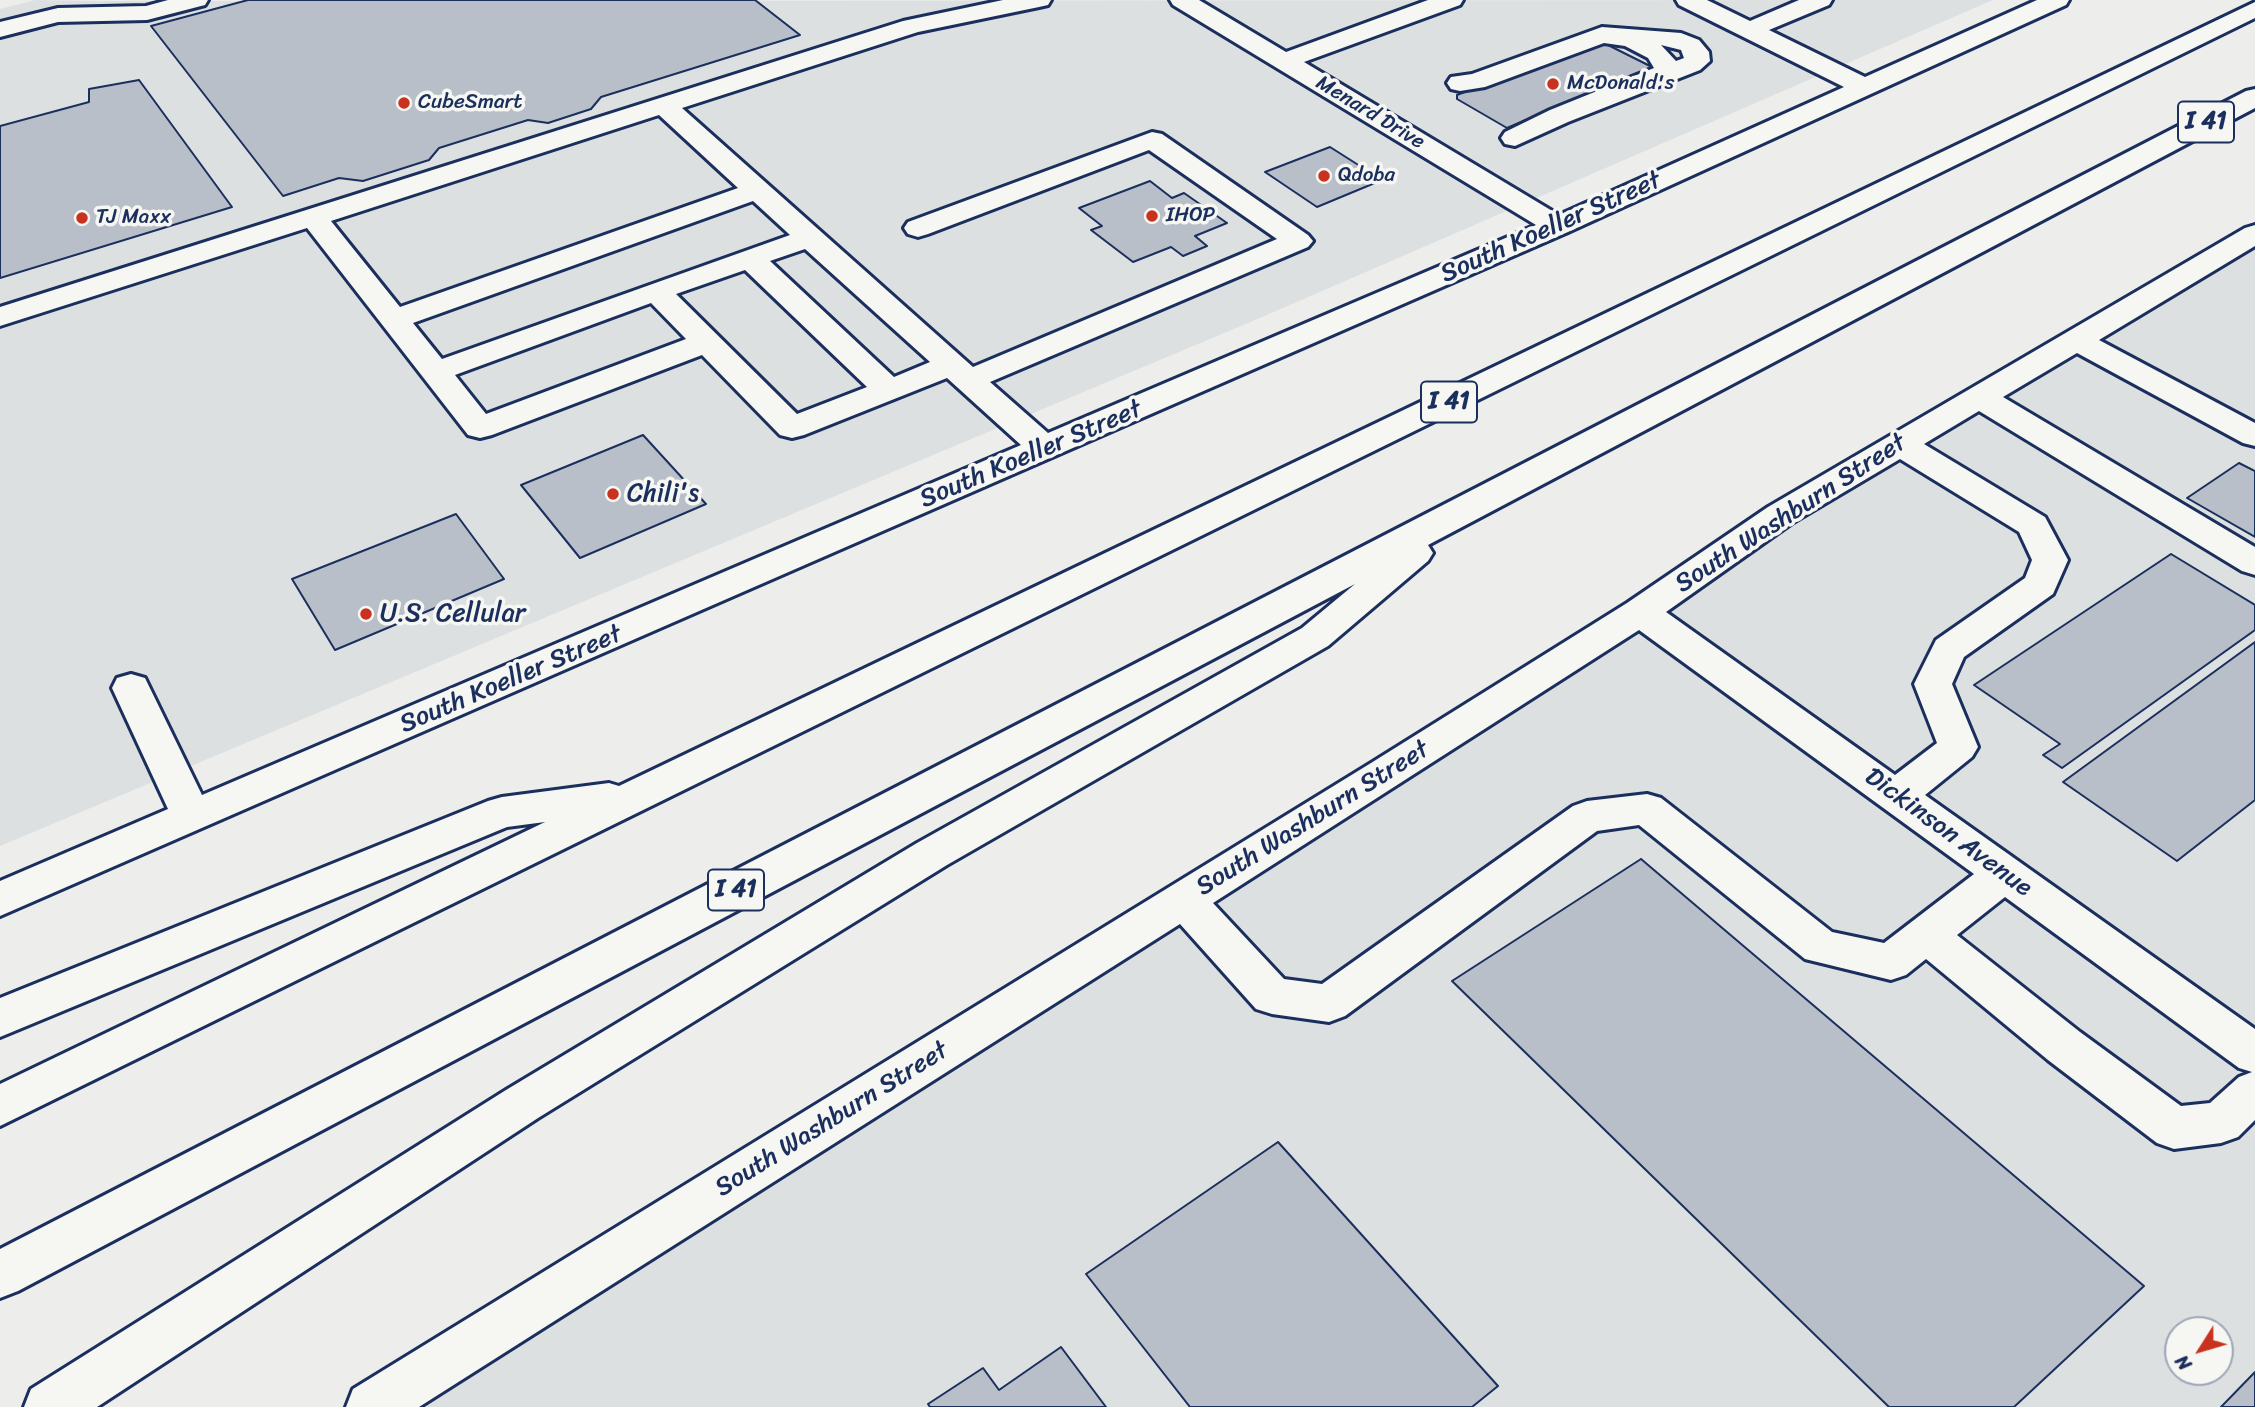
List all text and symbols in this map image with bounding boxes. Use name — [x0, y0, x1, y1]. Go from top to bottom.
street label: Menard Drive — [1311, 71, 1429, 155]
place label: McDonald's — [1567, 71, 1674, 97]
marker: McDonald's — [1545, 76, 1561, 92]
place label: CubeSmart — [418, 90, 522, 116]
marker: CubeSmart — [396, 95, 412, 111]
road number: I 41 — [2178, 101, 2234, 142]
place label: Qdoba — [1338, 163, 1395, 189]
street label: South Koeller Street — [1436, 165, 1666, 291]
marker: Qdoba — [1316, 168, 1332, 184]
place label: IHOP — [1166, 203, 1215, 229]
place label: TJ Maxx — [96, 205, 171, 231]
marker: IHOP — [1144, 208, 1160, 224]
marker: TJ Maxx — [74, 210, 90, 226]
road number: I 41 — [1421, 382, 1477, 422]
street label: South Koeller Street — [915, 394, 1147, 516]
street label: South Washburn Street — [1670, 428, 1912, 600]
place label: Chili's — [627, 478, 699, 510]
marker: Chili's — [605, 486, 621, 502]
place label: U.S. Cellular — [380, 598, 525, 630]
marker: U.S. Cellular — [358, 606, 374, 622]
street label: South Koeller Street — [395, 619, 627, 741]
street label: South Washburn Street — [1191, 735, 1435, 903]
street label: Dickinson Avenue — [1858, 762, 2038, 904]
road number: I 41 — [708, 870, 764, 910]
street label: South Washburn Street — [710, 1036, 954, 1204]
north arrow — [2164, 1316, 2234, 1386]
text: N — [2166, 1348, 2201, 1378]

